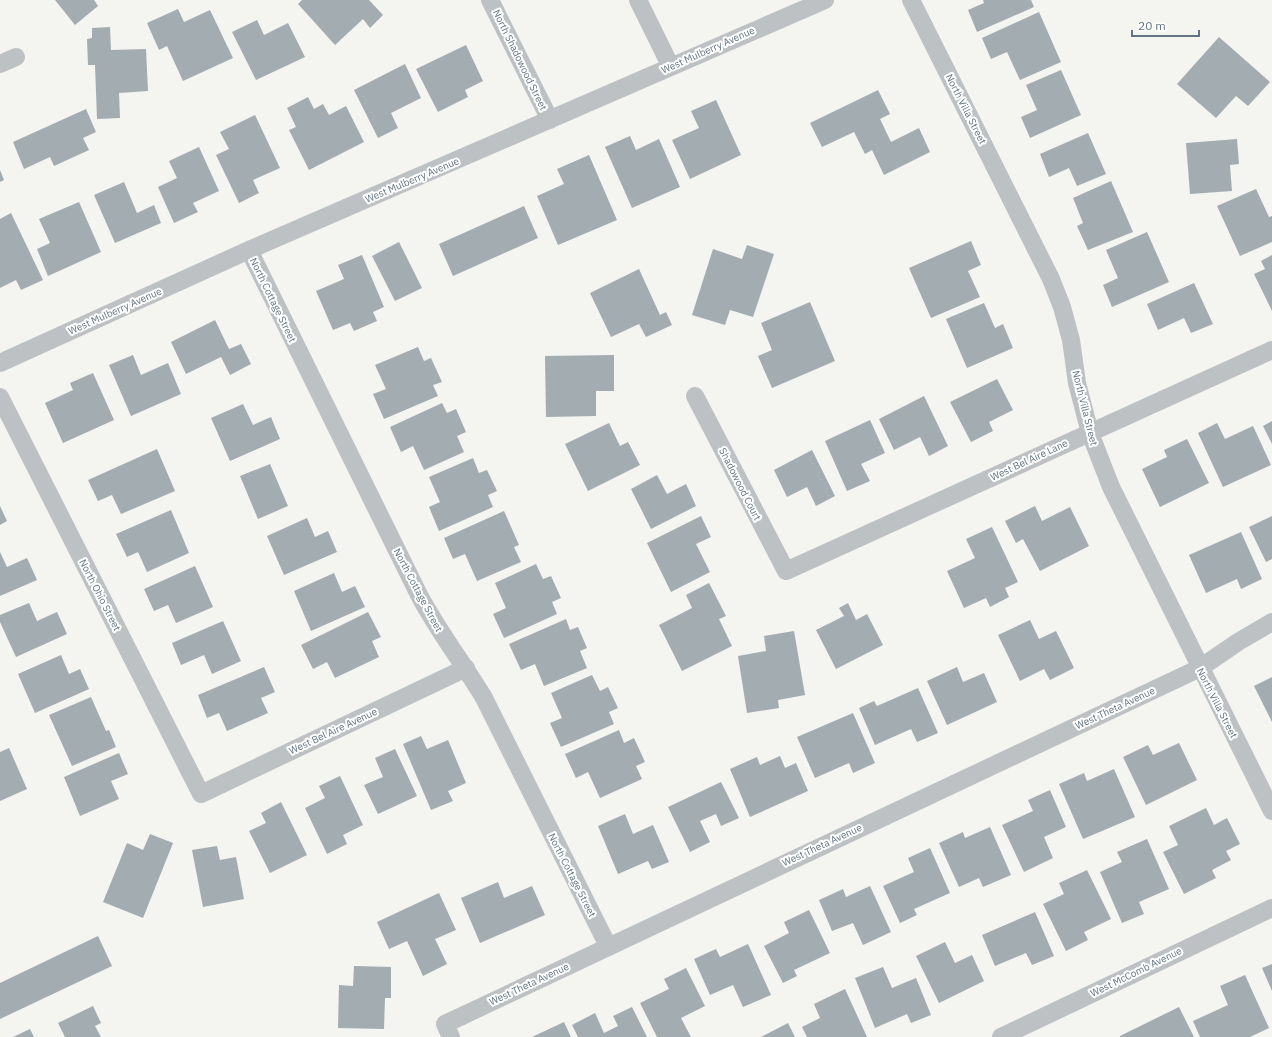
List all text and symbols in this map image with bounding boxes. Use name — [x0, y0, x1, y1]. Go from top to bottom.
street label: North Shadowood Street — [490, 7, 550, 113]
scale bar — [1132, 12, 1199, 38]
text: 20 m — [1138, 18, 1166, 33]
street label: West Mulberry Avenue — [659, 23, 757, 76]
street label: North Villa Street — [943, 72, 990, 147]
street label: West Mulberry Avenue — [363, 154, 461, 206]
street label: North Cottage Street — [247, 256, 299, 345]
street label: West Mulberry Avenue — [66, 284, 164, 337]
street label: North Villa Street — [1069, 369, 1101, 447]
street label: West Bel Aire Lane — [988, 436, 1070, 484]
street label: Shadowood Court — [716, 445, 764, 523]
street label: North Cottage Street — [391, 546, 446, 634]
street label: North Ohio Street — [76, 557, 124, 633]
street label: North Villa Street — [1194, 666, 1241, 741]
street label: West Theta Avenue — [1073, 684, 1157, 732]
street label: West Bel Aire Avenue — [287, 705, 380, 757]
street label: West Theta Avenue — [780, 821, 864, 869]
street label: North Cottage Street — [545, 831, 599, 920]
street label: West McComb Avenue — [1088, 944, 1184, 1000]
street label: West Theta Avenue — [487, 960, 571, 1008]

